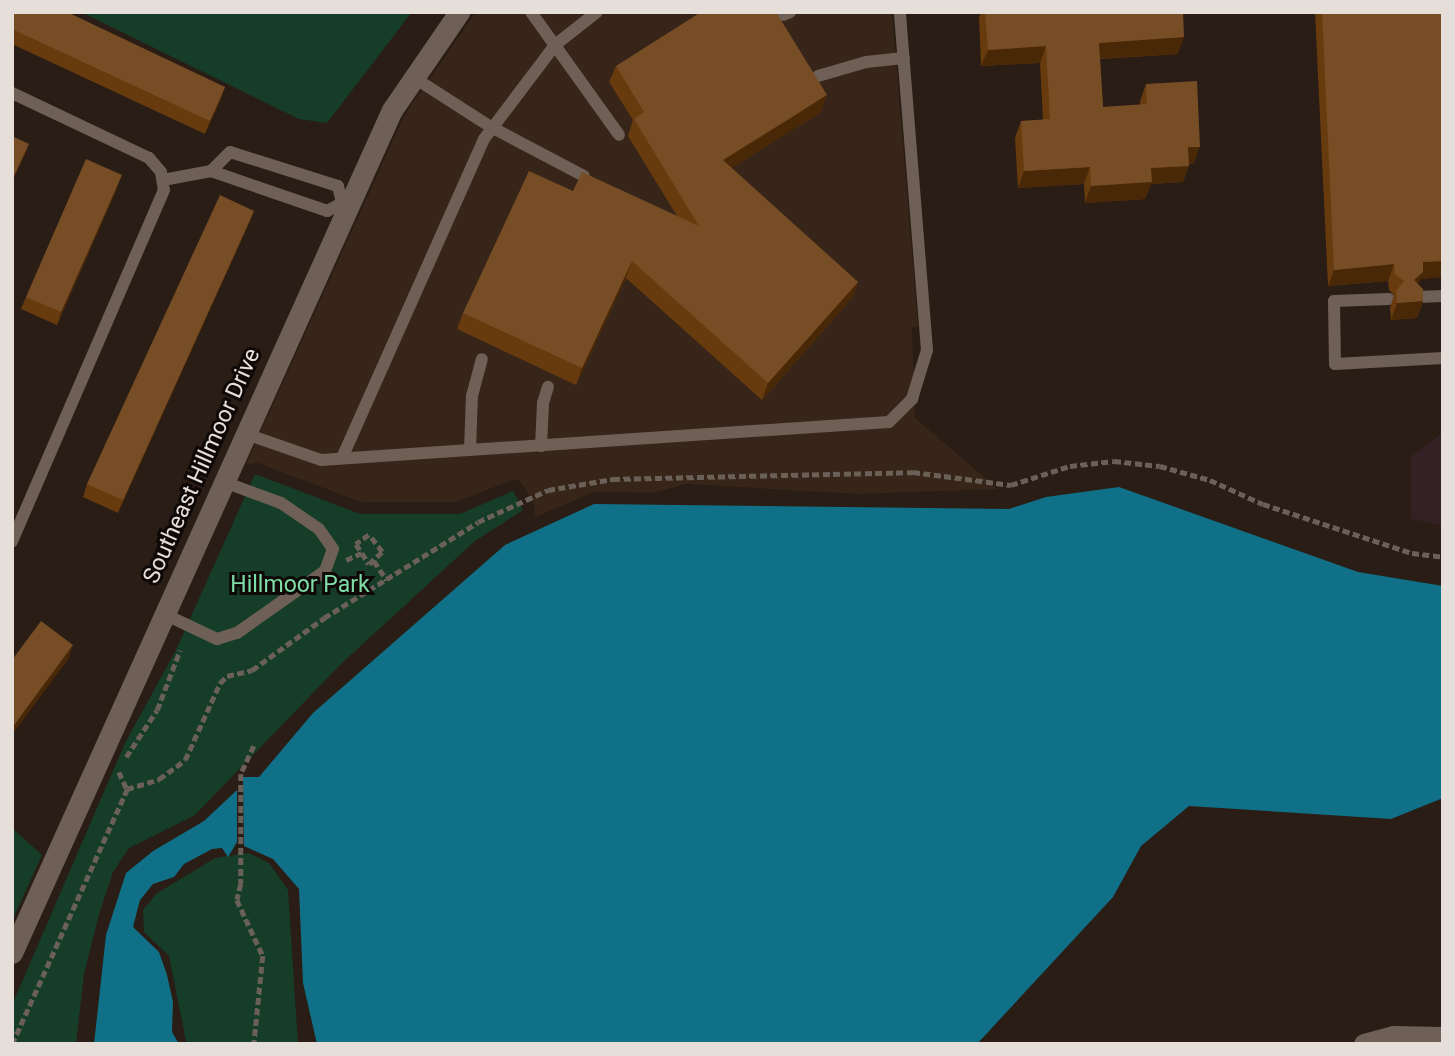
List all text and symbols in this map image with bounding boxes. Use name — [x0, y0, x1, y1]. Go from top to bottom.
street label: Southeast Hillmoor Drive — [138, 344, 266, 588]
park label: Hillmoor Park — [230, 571, 370, 599]

